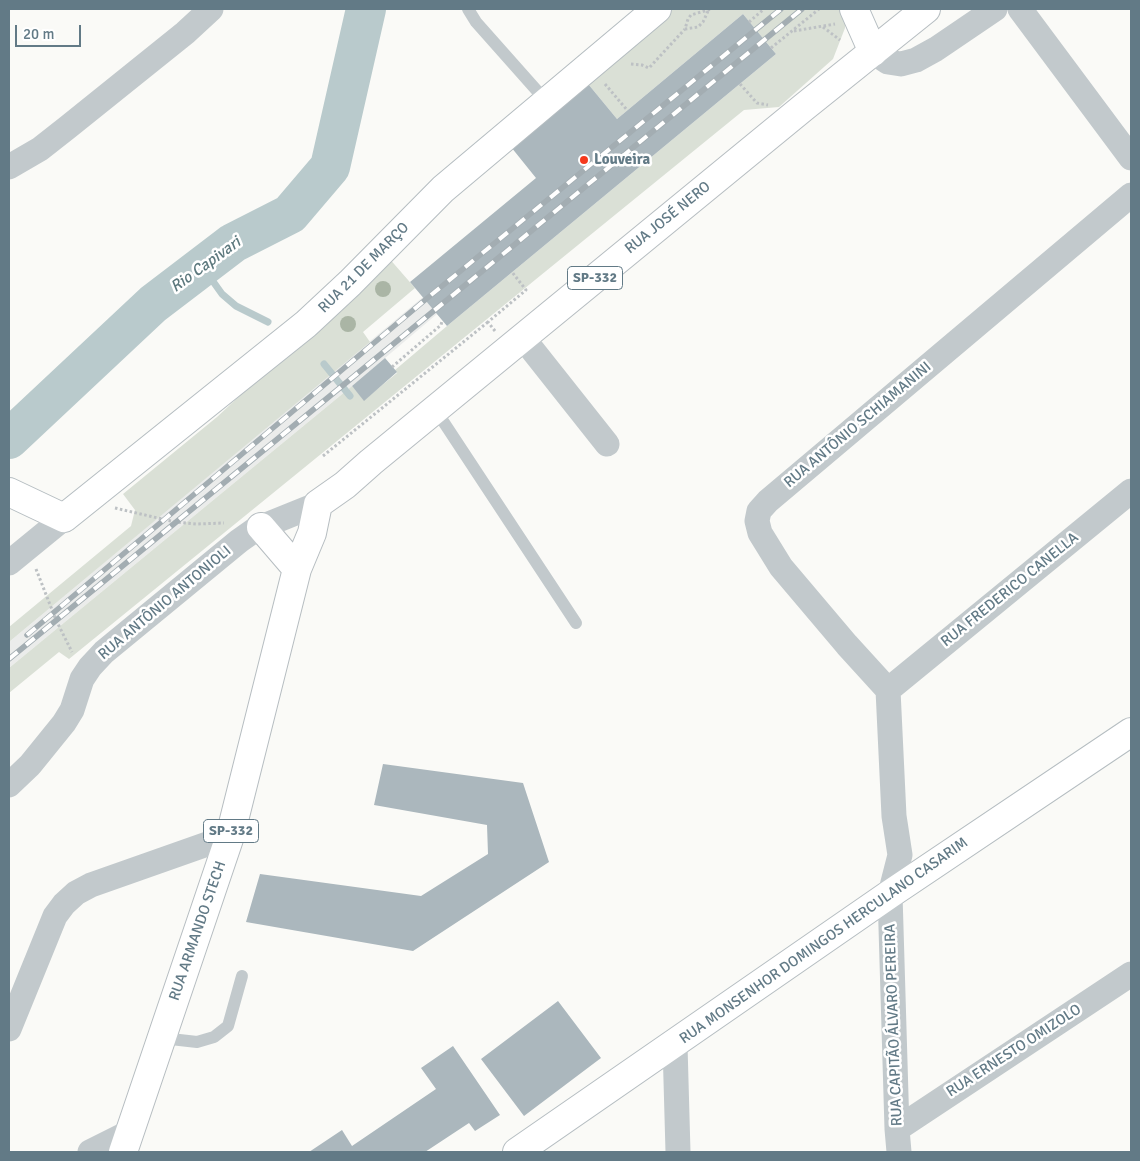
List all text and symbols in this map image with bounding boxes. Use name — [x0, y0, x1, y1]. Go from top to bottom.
scale bar — [18, 15, 84, 47]
text: 20 m — [23, 25, 54, 43]
place label: Louveira — [594, 151, 650, 169]
marker: Louveira — [578, 154, 590, 166]
street label: RUA JOSÉ NERO — [622, 178, 714, 258]
street label: RUA 21 DE MARÇO — [315, 219, 413, 317]
water label: Rio Capivari — [167, 233, 245, 297]
road number: SP-332 — [568, 266, 622, 290]
street label: RUA ANTÔNIO SCHIAMANINI — [781, 358, 935, 492]
street label: RUA FREDERICO CANELLA — [938, 529, 1082, 651]
street label: RUA ANTÔNIO ANTONIOLI — [95, 542, 235, 664]
road number: SP-332 — [204, 819, 258, 842]
street label: RUA MONSENHOR DOMINGOS HERCULANO CASARIM — [676, 834, 972, 1048]
street label: RUA ARMANDO STECH — [166, 859, 230, 1003]
street label: RUA CAPITÃO ÁLVARO PEREIRA — [881, 924, 907, 1126]
street label: RUA ERNESTO OMIZOLO — [943, 1001, 1085, 1101]

